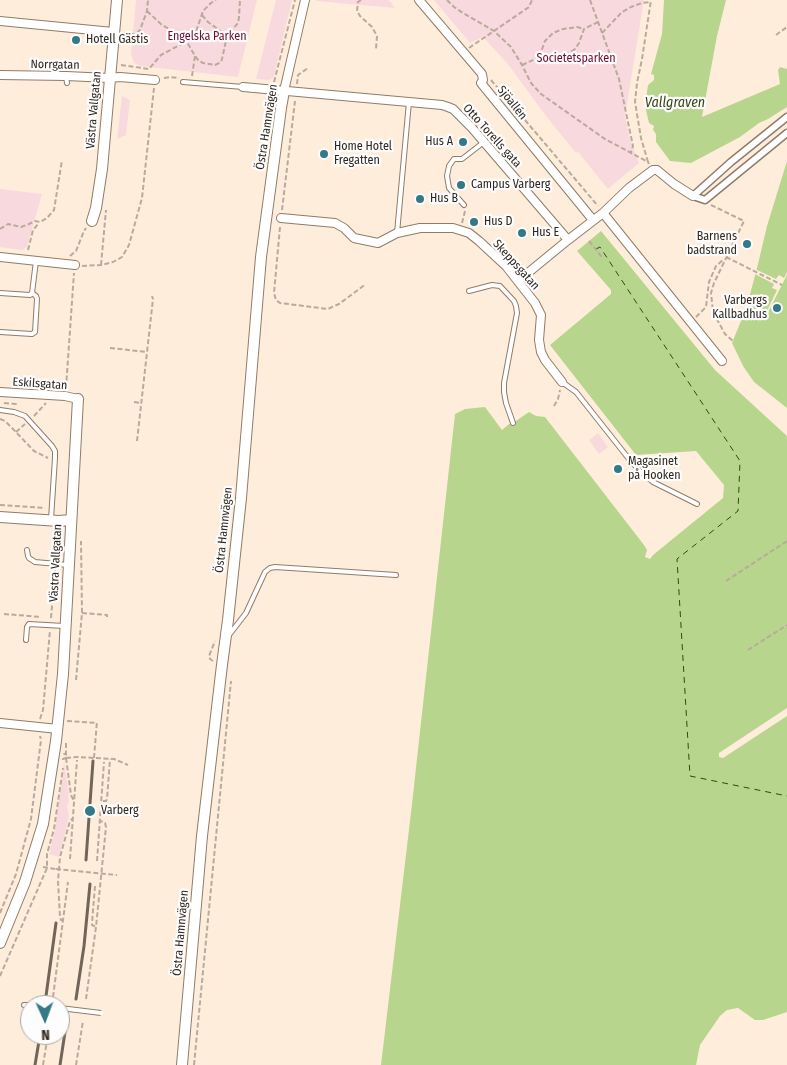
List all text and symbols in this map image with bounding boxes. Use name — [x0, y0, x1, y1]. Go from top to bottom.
park label: Engelska Parken — [167, 30, 247, 44]
place label: Hotell Gästis — [86, 33, 148, 47]
marker: Hotell Gästis — [70, 34, 82, 46]
park label: Societetsparken — [536, 52, 616, 66]
street label: Norrgatan — [30, 57, 80, 73]
street label: Västra Vallgatan — [83, 70, 105, 150]
street label: Östra Hamnvägen — [253, 83, 281, 171]
street label: Sjöallén — [494, 83, 530, 123]
water label: Vallgraven — [645, 95, 705, 111]
street label: Otto Torells gata — [460, 101, 524, 171]
place label: Hus A — [425, 135, 453, 149]
marker: Hus A — [457, 136, 469, 148]
place label: Home Hotel Fregatten — [334, 140, 392, 168]
marker: Home Hotel Fregatten — [318, 148, 330, 160]
place label: Campus Varberg — [471, 178, 550, 192]
marker: Campus Varberg — [455, 179, 467, 191]
place label: Hus B — [430, 192, 458, 206]
marker: Hus B — [414, 193, 426, 205]
place label: Hus D — [484, 215, 512, 229]
marker: Hus D — [468, 216, 480, 228]
place label: Hus E — [532, 226, 559, 240]
marker: Hus E — [516, 227, 528, 239]
place label: Barnens badstrand — [687, 230, 737, 258]
street label: Skeppsgatan — [490, 237, 542, 293]
marker: Barnens badstrand — [741, 238, 753, 250]
place label: Varbergs Kallbadhus — [712, 294, 767, 322]
marker: Varbergs Kallbadhus — [771, 302, 783, 314]
street label: Eskilsgatan — [12, 375, 68, 393]
place label: Magasinet på Hooken — [628, 455, 681, 483]
marker: Magasinet på Hooken — [612, 463, 624, 475]
street label: Östra Hamnvägen — [212, 486, 236, 574]
street label: Västra Vallgatan — [47, 524, 65, 602]
marker: Varberg — [83, 804, 97, 818]
place label: Varberg — [101, 804, 139, 818]
street label: Östra Hamnvägen — [170, 889, 192, 977]
north arrow — [20, 995, 70, 1045]
text: N — [41, 1026, 50, 1043]

